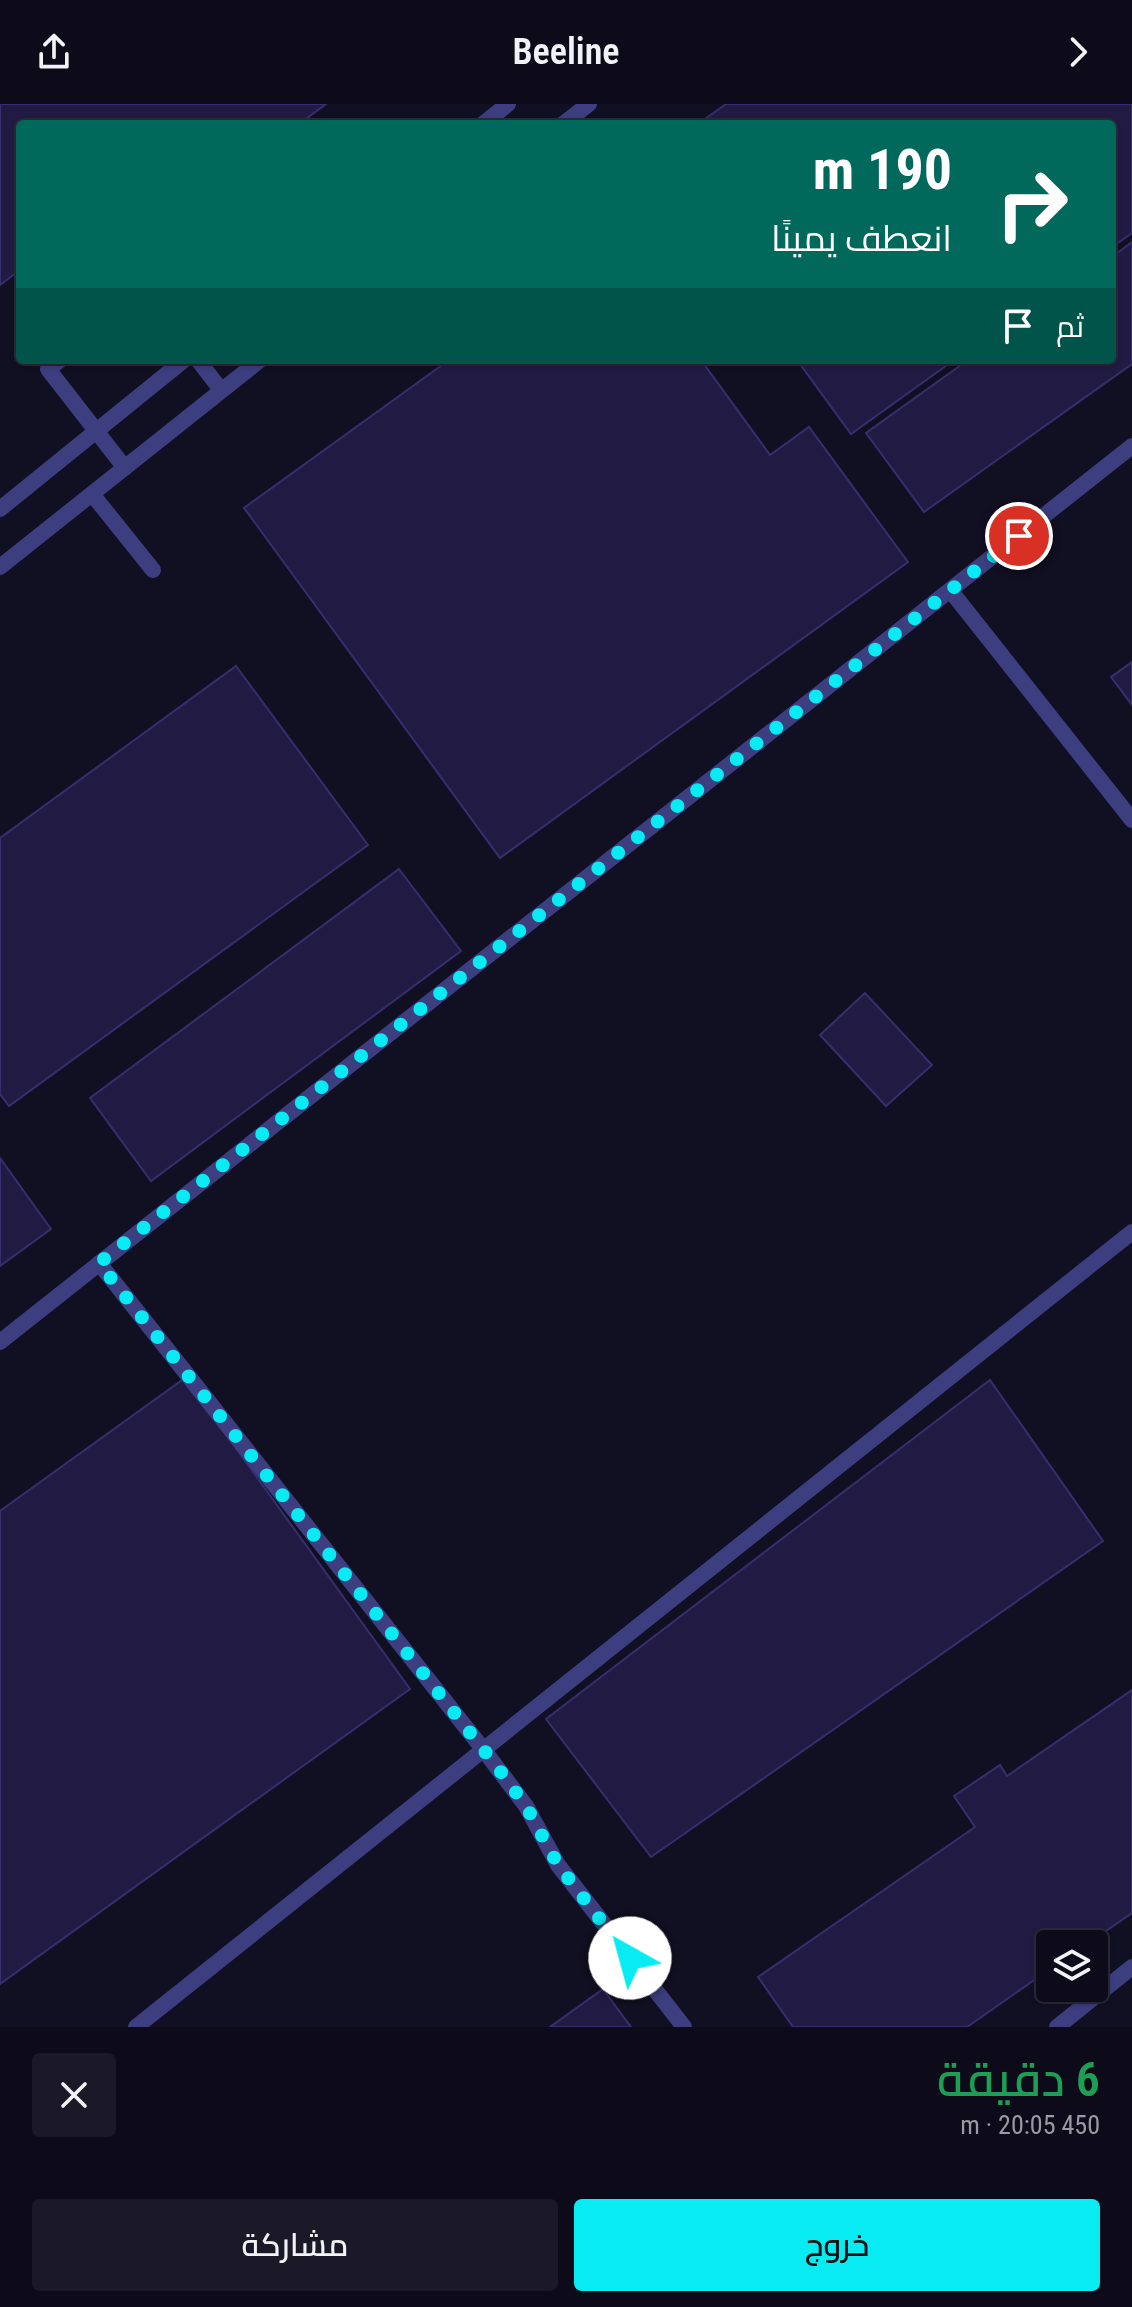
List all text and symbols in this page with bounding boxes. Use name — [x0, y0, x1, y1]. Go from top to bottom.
icon: share — [32, 30, 76, 74]
icon: forward — [1056, 30, 1100, 74]
text: Beeline — [513, 31, 619, 73]
text: 190 m — [813, 137, 952, 203]
icon: right — [980, 152, 1084, 256]
text: انعطف يمينًا — [771, 218, 952, 260]
icon: arrive — [996, 304, 1040, 348]
text: ثم — [1056, 309, 1084, 344]
pin — [985, 502, 1053, 570]
icon: arrive — [997, 514, 1041, 558]
position arrow — [588, 1916, 672, 2000]
map controls — [1036, 1930, 1108, 2002]
button: layers — [1036, 1930, 1108, 2002]
text: 6 دقيقة — [937, 2051, 1100, 2108]
button: close — [32, 2053, 116, 2137]
text: 450 m · 20:05 — [960, 2110, 1100, 2140]
button: مشاركة — [32, 2199, 558, 2291]
button: خروج — [574, 2199, 1100, 2291]

